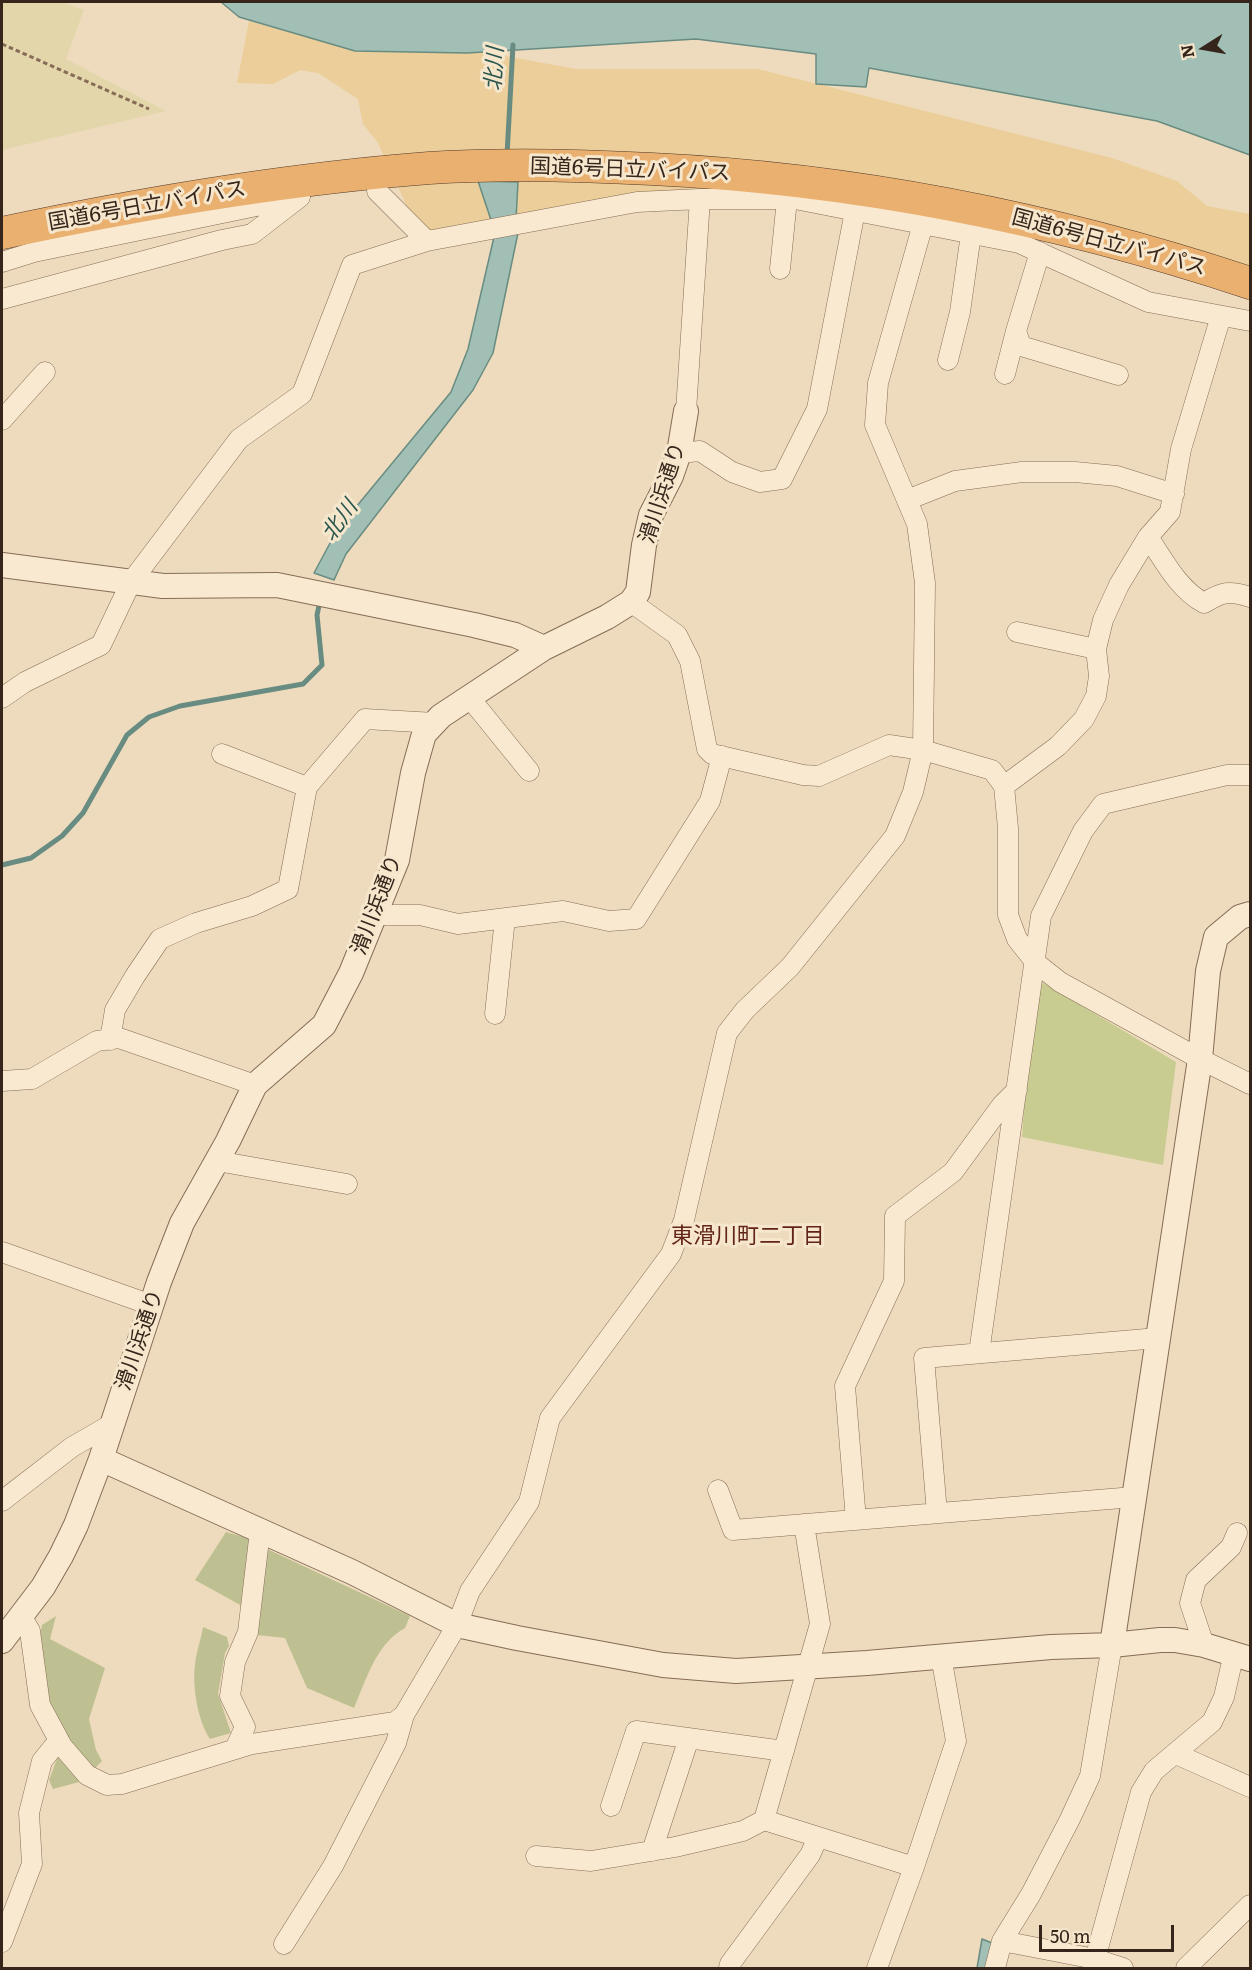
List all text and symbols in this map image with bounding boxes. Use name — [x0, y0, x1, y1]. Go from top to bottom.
north arrow — [1174, 18, 1234, 78]
text: N — [1173, 43, 1199, 60]
water label: 北川 — [481, 46, 509, 92]
street label: 国道6号日立バイパス — [529, 154, 731, 186]
street label: 国道6号日立バイパス — [46, 176, 248, 236]
street label: 国道6号日立バイパス — [1009, 205, 1209, 281]
street label: 滑川浜通り — [635, 439, 691, 547]
water label: 北川 — [316, 495, 364, 547]
street label: 滑川浜通り — [346, 851, 408, 959]
district label: 東滑川町二丁目 — [671, 1224, 825, 1250]
street label: 滑川浜通り — [111, 1286, 169, 1394]
scale bar — [1042, 1913, 1177, 1951]
text: 50 m — [1050, 1922, 1091, 1949]

